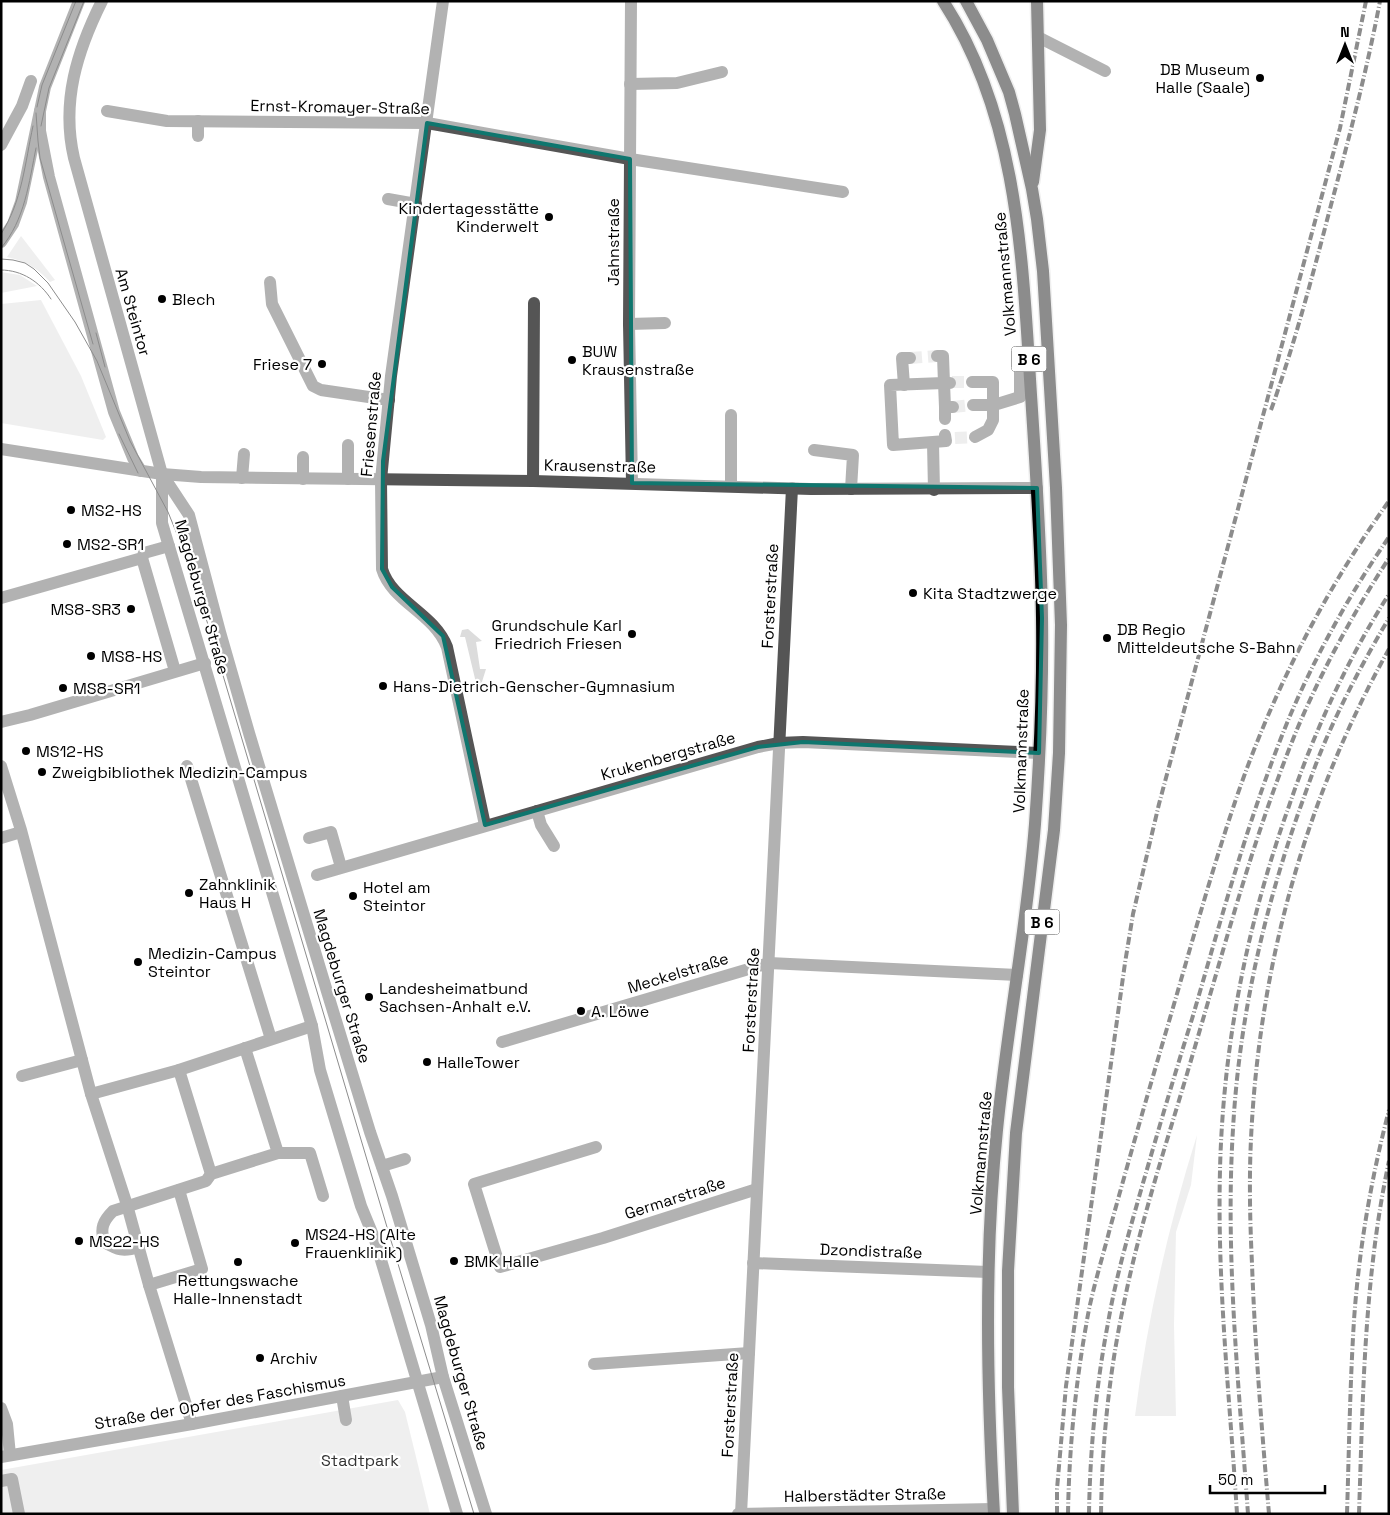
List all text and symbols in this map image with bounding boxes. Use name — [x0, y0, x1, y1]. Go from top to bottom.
north arrow — [1320, 20, 1370, 70]
text: N — [1340, 23, 1350, 41]
place label: DB Museum Halle (Saale) — [1155, 59, 1250, 98]
marker: DB Museum Halle (Saale) — [1254, 72, 1266, 84]
street label: Ernst-Kromayer-Straße — [250, 95, 430, 119]
place label: Kindertagesstätte Kinderwelt — [398, 198, 539, 237]
street label: Jahnstraße — [603, 198, 624, 286]
marker: Kindertagesstätte Kinderwelt — [543, 211, 555, 223]
street label: Volkmannstraße — [989, 211, 1021, 337]
street label: Am Steintor — [110, 265, 156, 359]
place label: Blech — [172, 289, 215, 310]
marker: Blech — [156, 293, 168, 305]
place label: BUW Krausenstraße — [582, 341, 694, 380]
road number: B 6 — [1012, 346, 1046, 372]
place label: Friese 7 — [253, 354, 312, 375]
marker: BUW Krausenstraße — [566, 354, 578, 366]
marker: Friese 7 — [316, 358, 328, 370]
street label: Friesenstraße — [356, 370, 386, 478]
street label: Krausenstraße — [544, 455, 656, 477]
place label: MS2-HS — [81, 500, 142, 521]
marker: MS2-HS — [65, 504, 77, 516]
street label: Magdeburger Straße — [170, 517, 234, 677]
place label: MS2-SR1 — [77, 534, 144, 555]
marker: MS2-SR1 — [61, 538, 73, 550]
street label: Forsterstraße — [757, 543, 783, 649]
place label: Kita Stadtzwerge — [923, 583, 1057, 604]
marker: Kita Stadtzwerge — [907, 587, 919, 599]
place label: MS8-SR3 — [51, 599, 121, 620]
marker: MS8-SR3 — [125, 603, 137, 615]
place label: Grundschule Karl Friedrich Friesen — [492, 615, 622, 654]
place label: DB Regio Mitteldeutsche S-Bahn — [1117, 619, 1295, 658]
marker: Grundschule Karl Friedrich Friesen — [626, 628, 638, 640]
marker: DB Regio Mitteldeutsche S-Bahn — [1101, 632, 1113, 644]
place label: MS8-HS — [101, 646, 162, 667]
marker: MS8-HS — [85, 650, 97, 662]
place label: Hans-Dietrich-Genscher-Gymnasium — [393, 676, 675, 697]
place label: MS8-SR1 — [73, 678, 141, 699]
marker: Hans-Dietrich-Genscher-Gymnasium — [377, 680, 389, 692]
marker: MS8-SR1 — [57, 682, 69, 694]
street label: Volkmannstraße — [1008, 688, 1034, 814]
street label: Krukenbergstraße — [598, 727, 738, 785]
place label: MS12-HS — [36, 741, 104, 762]
marker: MS12-HS — [20, 745, 32, 757]
place label: Zweigbibliothek Medizin-Campus — [52, 762, 307, 783]
marker: Zweigbibliothek Medizin-Campus — [36, 766, 48, 778]
place label: Zahnklinik Haus H — [199, 874, 276, 913]
place label: Hotel am Steintor — [363, 877, 431, 916]
marker: Zahnklinik Haus H — [183, 887, 195, 899]
marker: Hotel am Steintor — [347, 890, 359, 902]
street label: Magdeburger Straße — [309, 906, 375, 1066]
road number: B 6 — [1024, 910, 1060, 934]
place label: Medizin-Campus Steintor — [148, 943, 277, 982]
street label: Forsterstraße — [738, 947, 764, 1053]
street label: Meckelstraße — [625, 948, 731, 998]
marker: Medizin-Campus Steintor — [132, 956, 144, 968]
place label: Landesheimatbund Sachsen-Anhalt e.V. — [379, 978, 531, 1017]
marker: Landesheimatbund Sachsen-Anhalt e.V. — [363, 991, 375, 1003]
place label: A. Löwe — [591, 1001, 649, 1022]
marker: A. Löwe — [575, 1005, 587, 1017]
place label: HalleTower — [437, 1052, 520, 1073]
marker: HalleTower — [421, 1056, 433, 1068]
street label: Volkmannstraße — [965, 1090, 997, 1216]
street label: Germarstraße — [622, 1172, 728, 1224]
place label: MS24-HS (Alte Frauenklinik) — [305, 1224, 416, 1263]
place label: MS22-HS — [89, 1231, 160, 1252]
marker: MS22-HS — [73, 1235, 85, 1247]
marker: MS24-HS (Alte Frauenklinik) — [289, 1237, 301, 1249]
street label: Dzondistraße — [819, 1239, 923, 1263]
place label: BMK Halle — [464, 1251, 539, 1272]
marker: BMK Halle — [448, 1255, 460, 1267]
marker: Rettungswache Halle-Innenstadt — [232, 1256, 244, 1268]
place label: Rettungswache Halle-Innenstadt — [173, 1270, 303, 1309]
street label: Magdeburger Straße — [429, 1293, 493, 1453]
place label: Archiv — [270, 1348, 318, 1369]
marker: Archiv — [254, 1352, 266, 1364]
street label: Forsterstraße — [717, 1352, 743, 1458]
street label: Straße der Opfer des Faschismus — [93, 1370, 347, 1434]
park label: Stadtpark — [321, 1450, 399, 1471]
scale bar — [1210, 1462, 1325, 1494]
text: 50 m — [1218, 1470, 1253, 1489]
street label: Halberstädter Straße — [784, 1483, 946, 1507]

